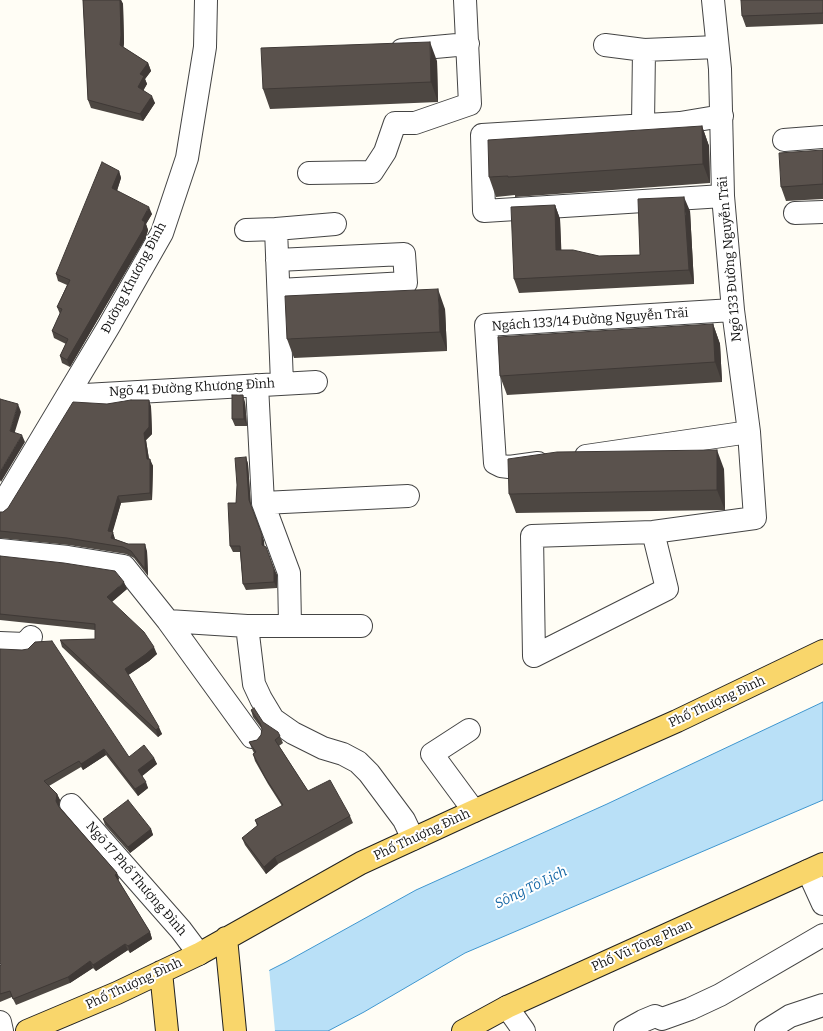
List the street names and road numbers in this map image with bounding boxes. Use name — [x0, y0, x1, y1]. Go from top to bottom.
street label: Ngõ 133 Đường Nguyễn Trãi — [715, 176, 745, 342]
street label: Đường Khương Đình — [98, 220, 170, 336]
street label: Ngách 133/14 Đường Nguyễn Trãi — [491, 305, 689, 335]
street label: Ngõ 41 Đường Khương Đình — [109, 376, 275, 400]
street label: Phố Thượng Đình — [666, 673, 768, 731]
street label: Phố Thượng Đình — [371, 806, 473, 864]
street label: Ngõ 17 Phố Thượng Đình — [82, 819, 190, 939]
street label: Phố Vũ Tông Phan — [589, 917, 695, 975]
street label: Phố Thượng Đình — [83, 955, 185, 1013]

